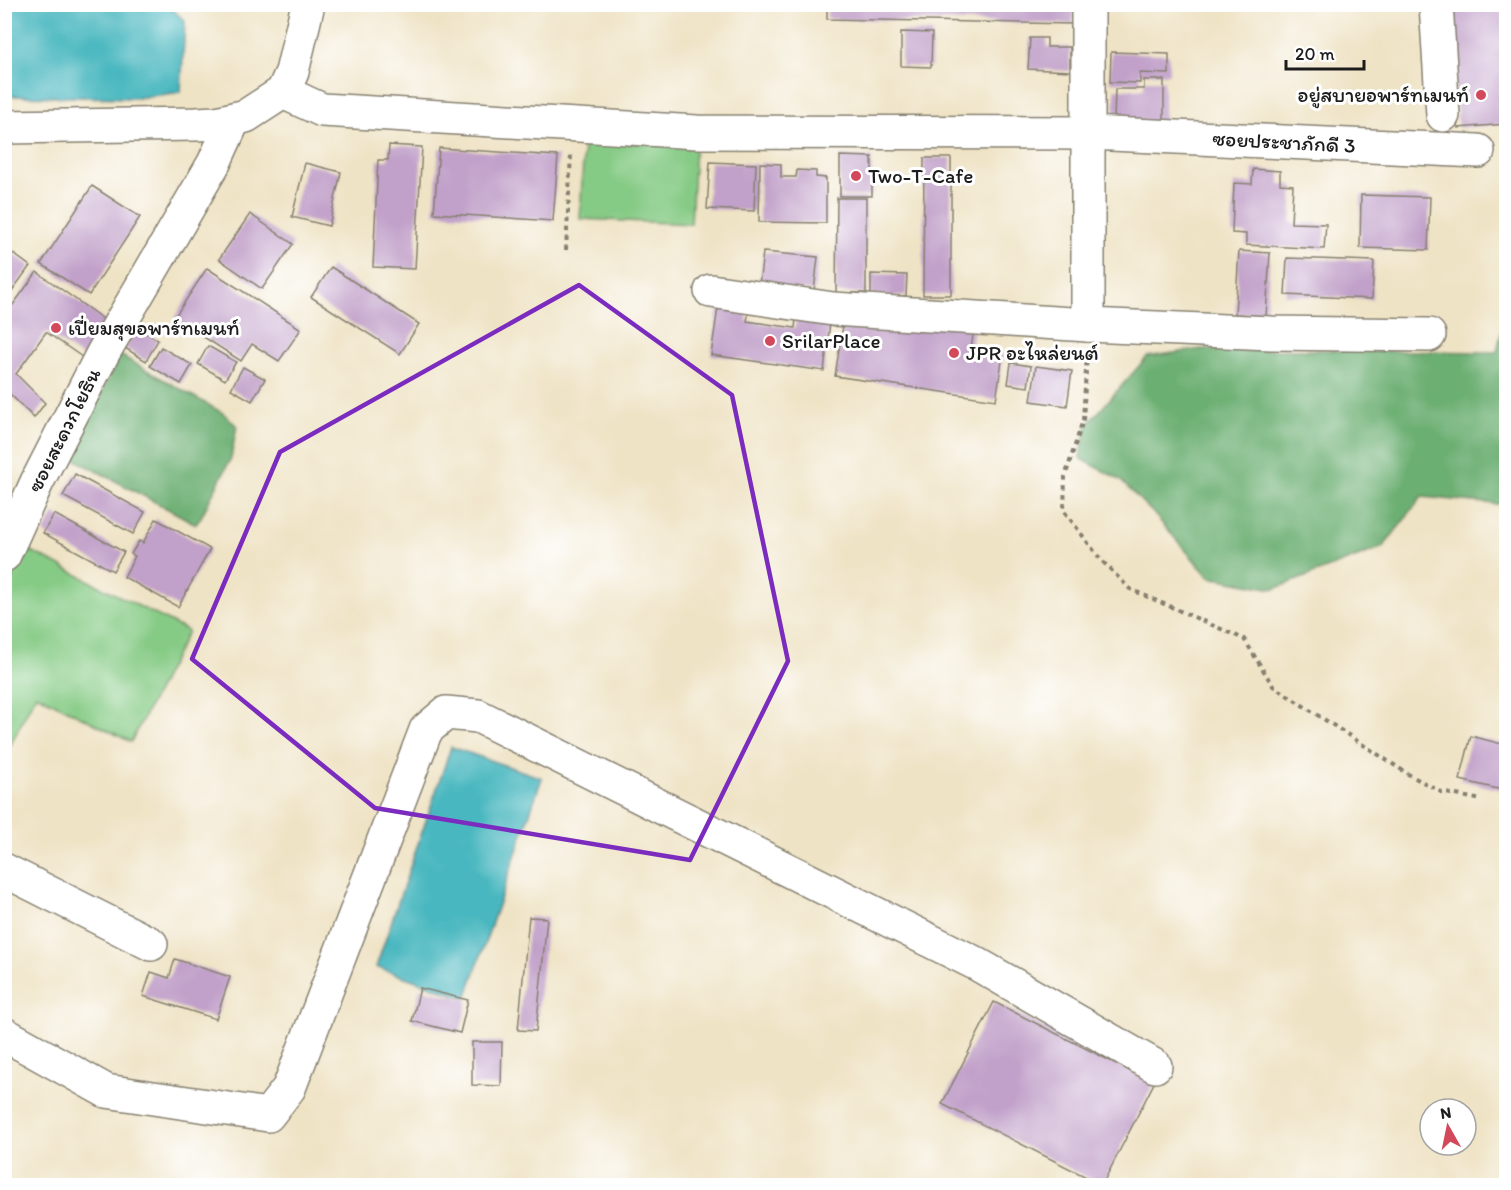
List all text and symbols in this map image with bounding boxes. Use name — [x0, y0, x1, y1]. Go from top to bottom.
scale bar — [1286, 33, 1364, 71]
text: 20 m — [1295, 43, 1335, 65]
place label: อยู่สบายอพาร์ทเมนท์ — [1298, 82, 1469, 109]
marker: อยู่สบายอพาร์ทเมนท์ — [1474, 88, 1488, 102]
street label: ซอยประชาภักดี 3 — [1212, 125, 1356, 158]
place label: Two-T-Cafe — [868, 163, 973, 188]
marker: Two-T-Cafe — [849, 169, 863, 183]
place label: เปี่ยมสุขอพาร์ทเมนท์ — [68, 315, 239, 341]
marker: เปี่ยมสุขอพาร์ทเมนท์ — [49, 321, 63, 335]
place label: SrilarPlace — [782, 328, 881, 353]
marker: SrilarPlace — [763, 334, 777, 348]
place label: JPR อะไหล่ยนต์ — [966, 340, 1099, 365]
marker: JPR อะไหล่ยนต์ — [947, 346, 961, 360]
street label: ซอยสะดวกโยธิน — [22, 364, 106, 496]
north arrow — [1418, 1097, 1478, 1157]
text: N — [1439, 1102, 1453, 1123]

